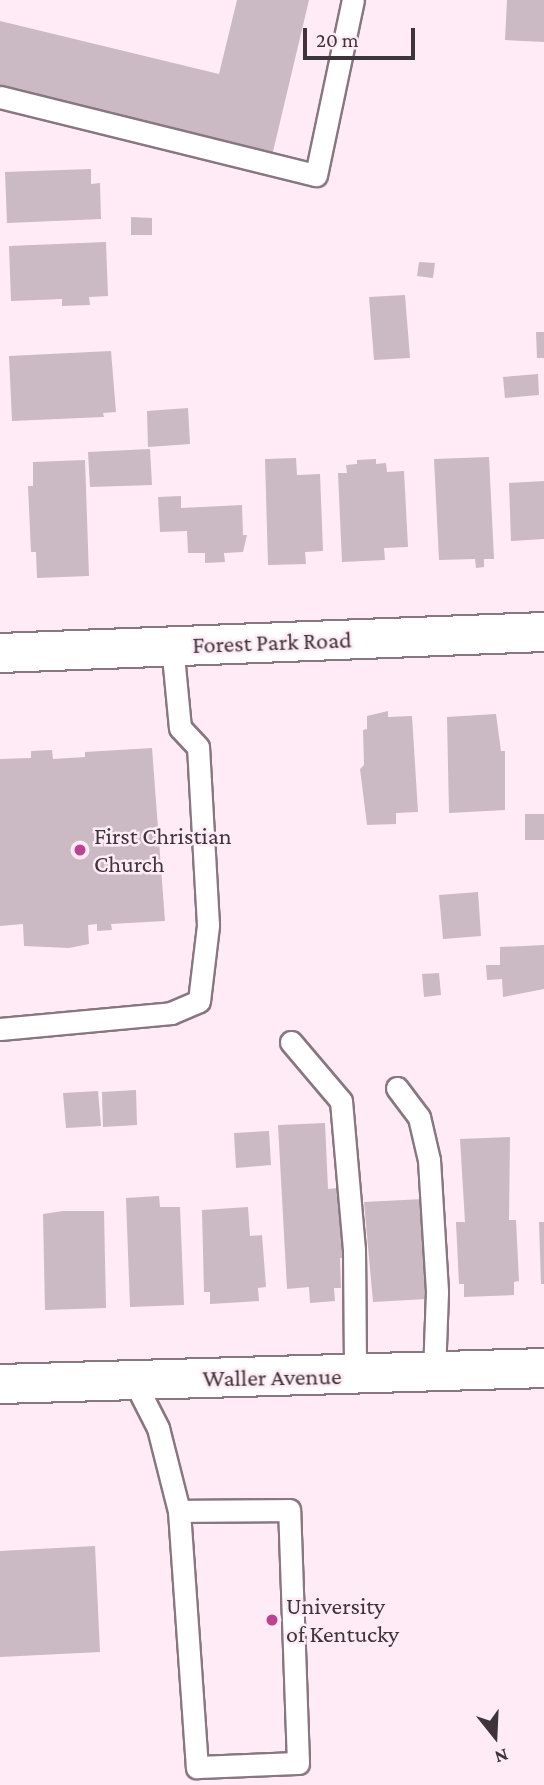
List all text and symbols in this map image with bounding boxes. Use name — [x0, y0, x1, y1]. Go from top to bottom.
scale bar — [306, 14, 418, 58]
text: 20 m — [316, 28, 359, 52]
street label: Forest Park Road — [192, 625, 352, 659]
place label: First Christian Church — [94, 822, 232, 878]
marker: First Christian Church — [72, 842, 88, 858]
street label: Waller Avenue — [202, 1361, 342, 1393]
place label: University of Kentucky — [286, 1592, 399, 1648]
marker: University of Kentucky — [264, 1612, 280, 1628]
north arrow — [460, 1701, 530, 1771]
text: N — [492, 1744, 511, 1768]

